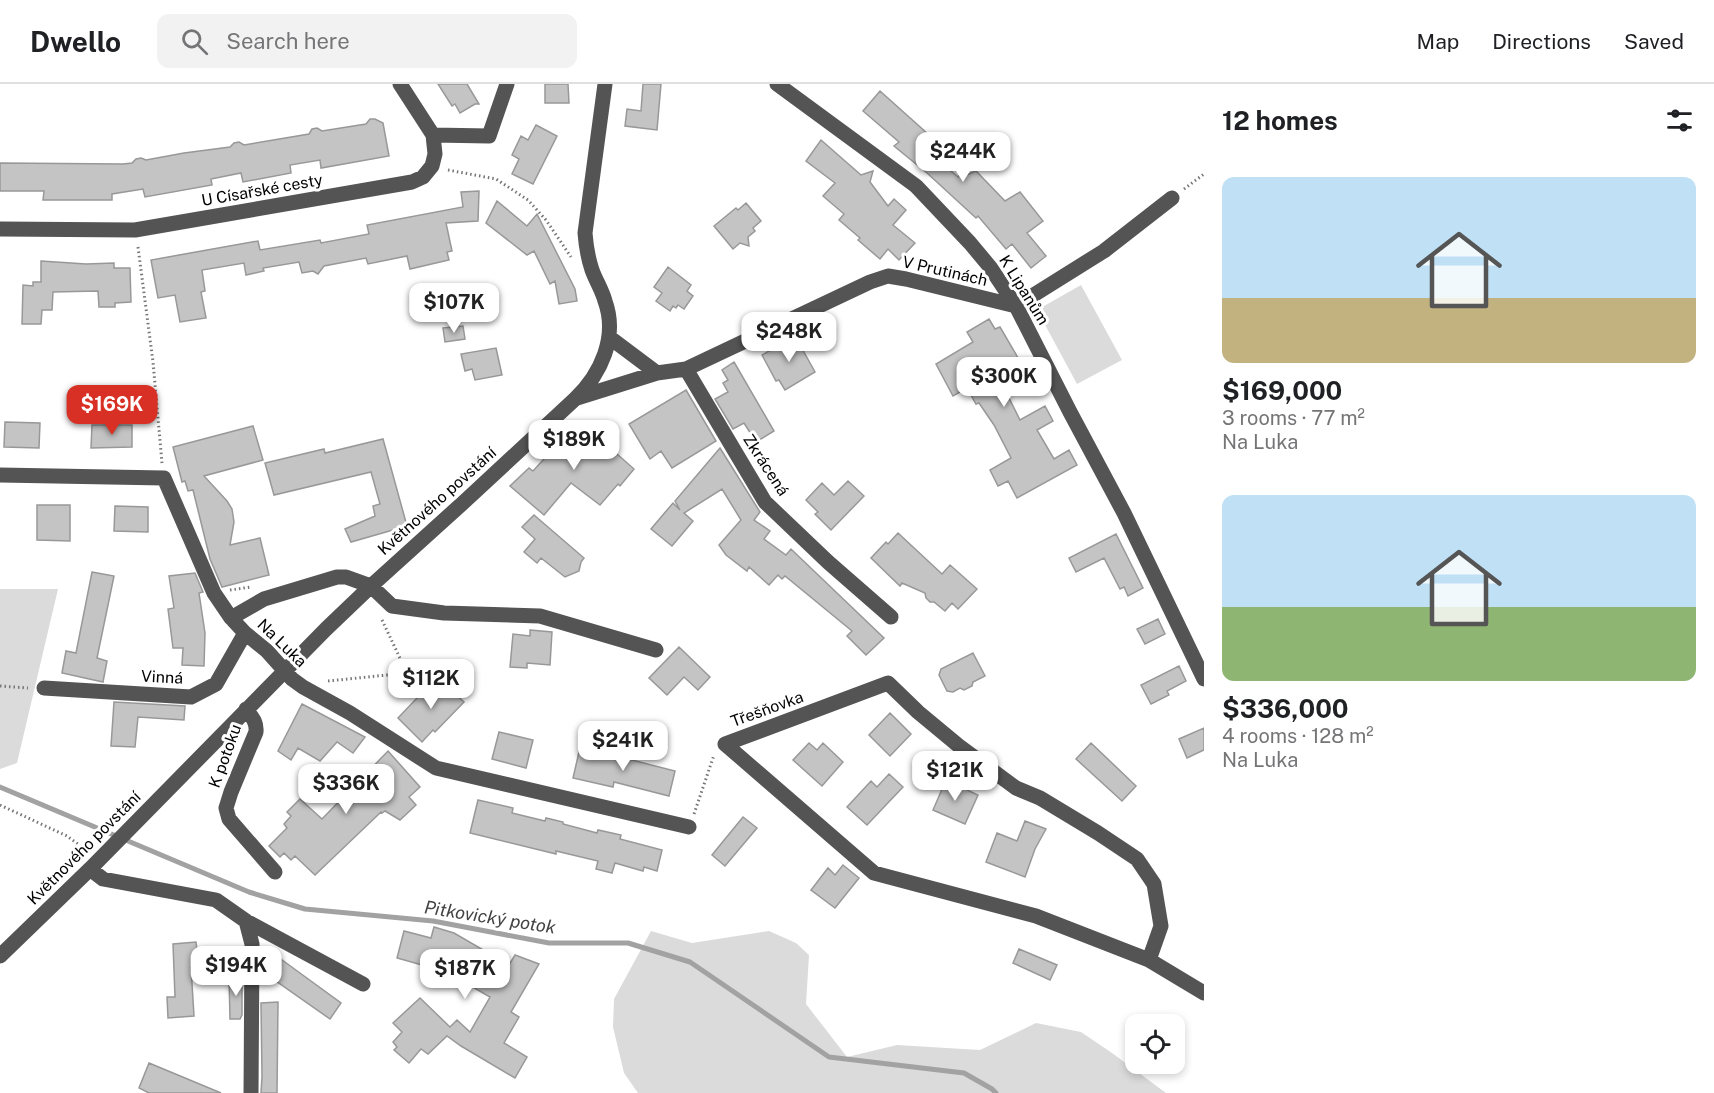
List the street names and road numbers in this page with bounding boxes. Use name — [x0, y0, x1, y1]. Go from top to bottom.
street label: U Císařské cesty — [200, 170, 325, 210]
street label: V Prutinách — [901, 252, 989, 290]
street label: K Lipanům — [995, 252, 1053, 328]
street label: Zkrácená — [739, 431, 793, 499]
street label: Květnového povstání — [374, 442, 501, 559]
street label: Na Luka — [253, 615, 311, 671]
street label: Vinná — [140, 666, 184, 688]
street label: Třešňovka — [728, 687, 806, 731]
street label: K potoku — [205, 722, 245, 790]
street label: Květnového povstání — [23, 787, 145, 909]

